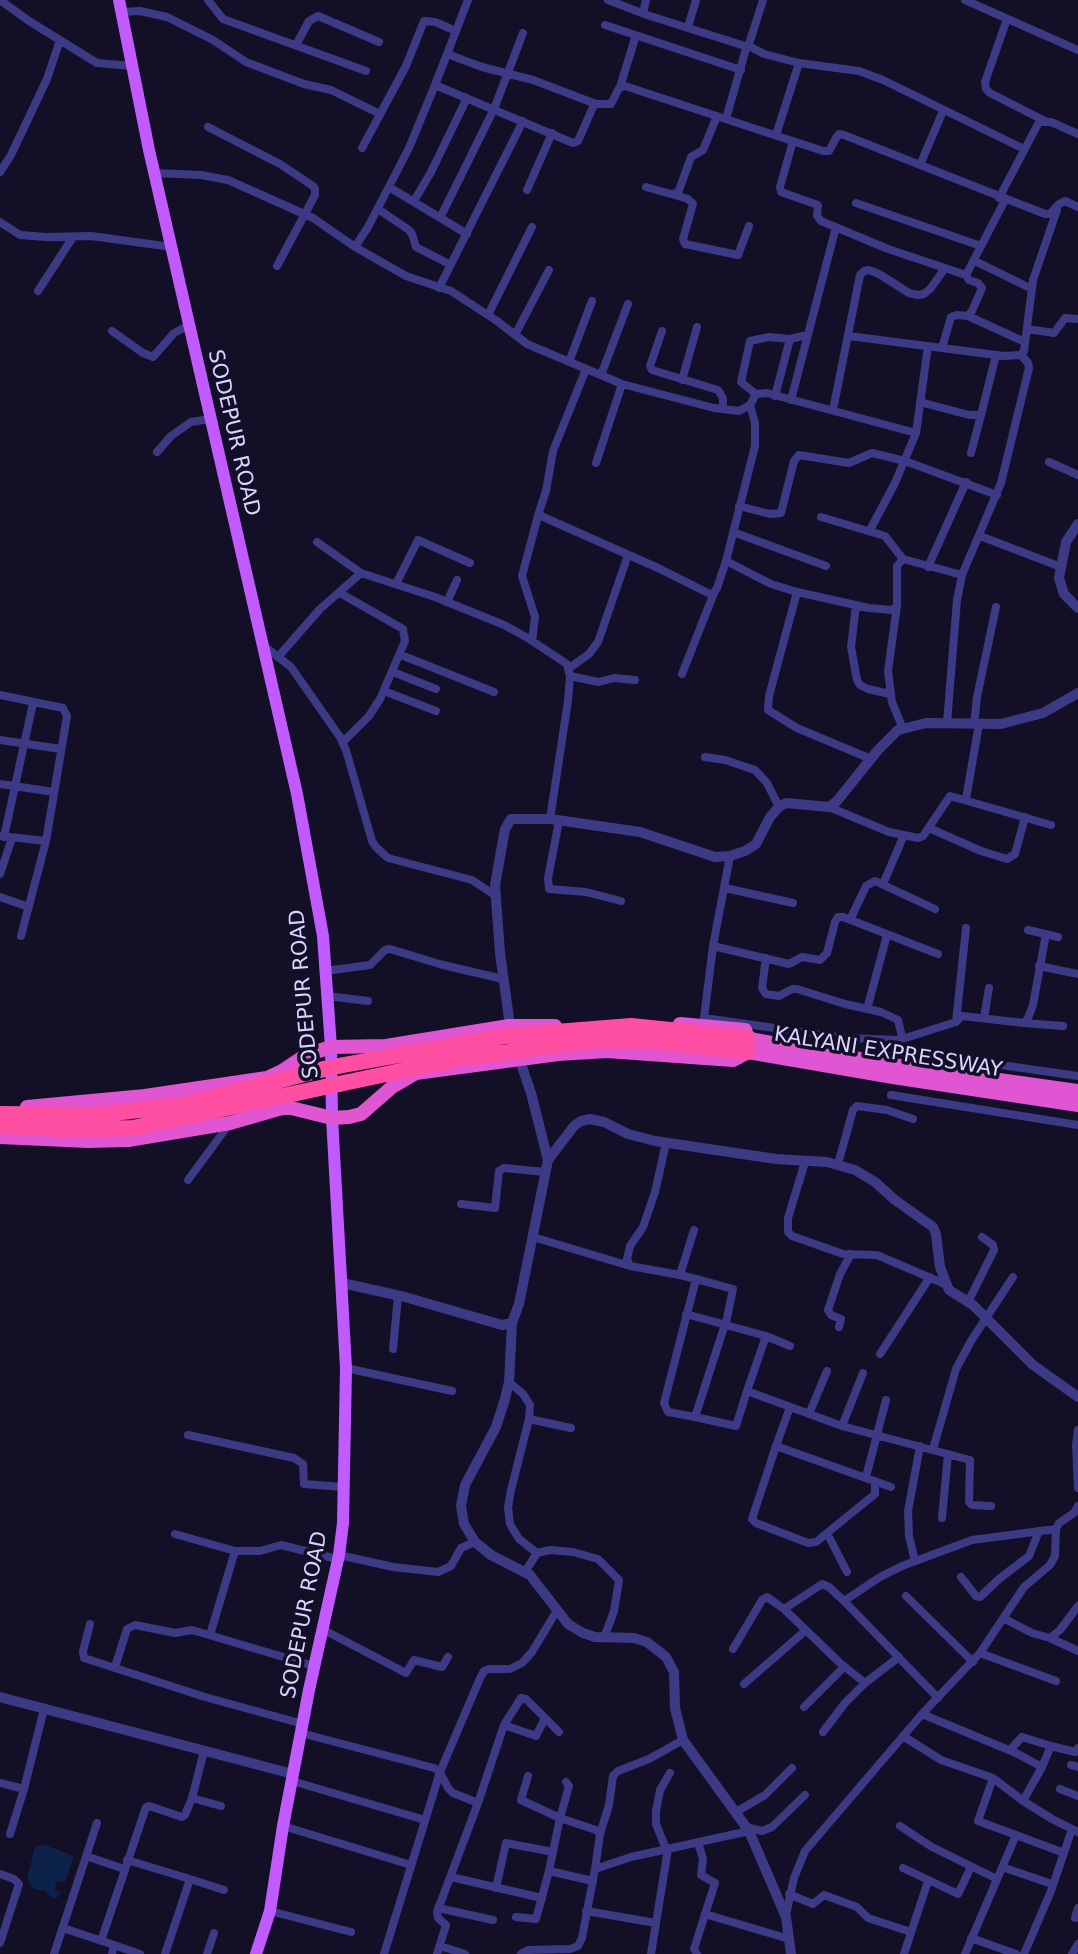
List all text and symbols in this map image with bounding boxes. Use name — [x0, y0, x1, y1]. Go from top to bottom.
street label: SODEPUR ROAD — [202, 347, 264, 519]
street label: SODEPUR ROAD — [285, 908, 325, 1080]
street label: KALYANI EXPRESSWAY — [772, 1022, 1004, 1084]
street label: SODEPUR ROAD — [276, 1529, 334, 1701]

